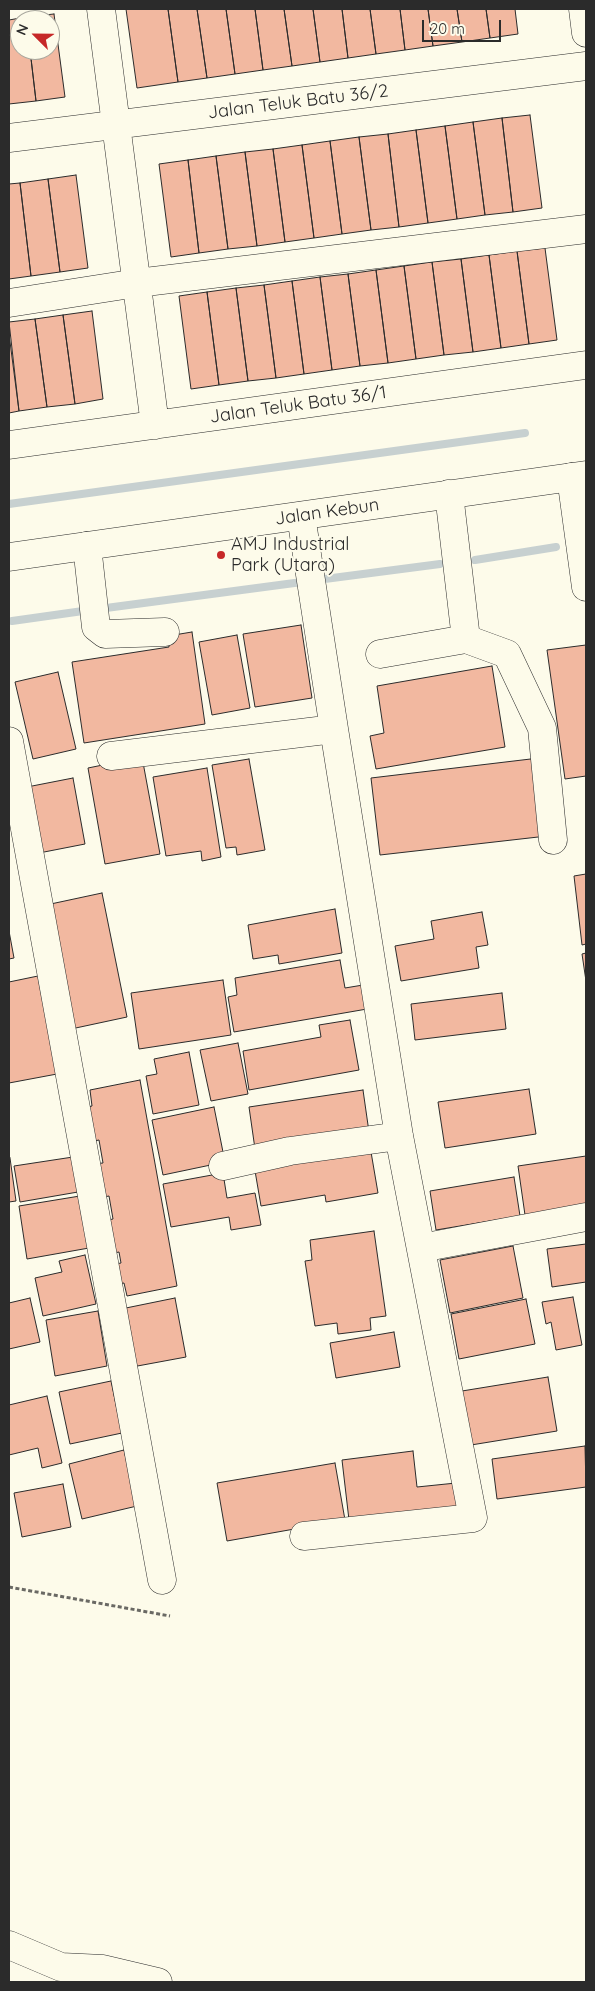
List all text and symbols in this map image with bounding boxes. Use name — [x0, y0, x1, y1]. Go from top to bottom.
north arrow — [10, 10, 60, 60]
scale bar — [425, 10, 504, 42]
text: 20 m — [430, 19, 465, 38]
text: N — [12, 21, 32, 38]
street label: Jalan Teluk Batu 36/2 — [207, 80, 389, 124]
street label: Jalan Teluk Batu 36/1 — [208, 382, 388, 428]
street label: Jalan Kebun — [273, 494, 381, 530]
place label: AMJ Industrial Park (Utara) — [231, 534, 349, 576]
marker: AMJ Industrial Park (Utara) — [215, 549, 227, 561]

